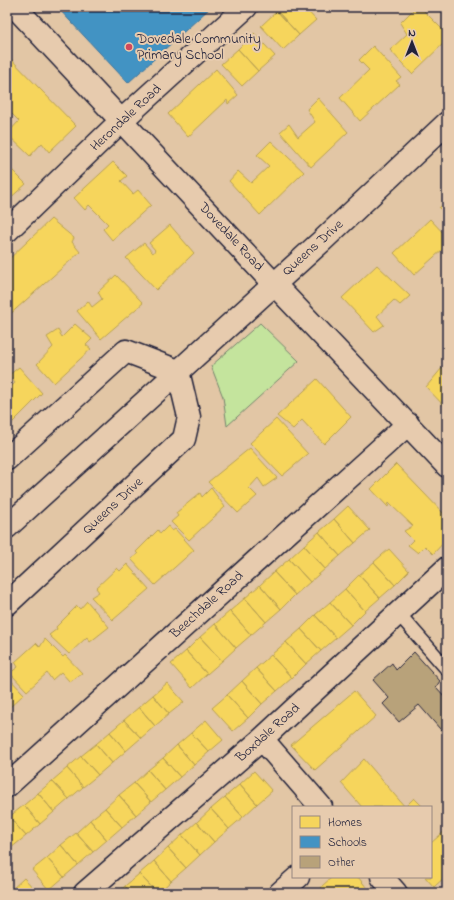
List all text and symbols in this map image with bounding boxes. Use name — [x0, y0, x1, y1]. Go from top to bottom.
north arrow — [392, 22, 432, 62]
text: N — [408, 25, 416, 41]
place label: Dovedale Community Primary School — [136, 29, 261, 67]
marker: Dovedale Community Primary School — [124, 42, 134, 52]
street label: Herondale Road — [86, 79, 167, 157]
street label: Dovedale Road — [193, 197, 269, 276]
street label: Queens Drive — [278, 214, 349, 281]
street label: Queens Drive — [78, 472, 149, 540]
street label: Beechdale Road — [165, 566, 249, 645]
street label: Boxdale Road — [230, 698, 305, 768]
legend — [292, 806, 432, 878]
text: Homes — [328, 814, 362, 832]
text: Schools — [328, 834, 367, 852]
text: Other — [328, 854, 355, 872]

